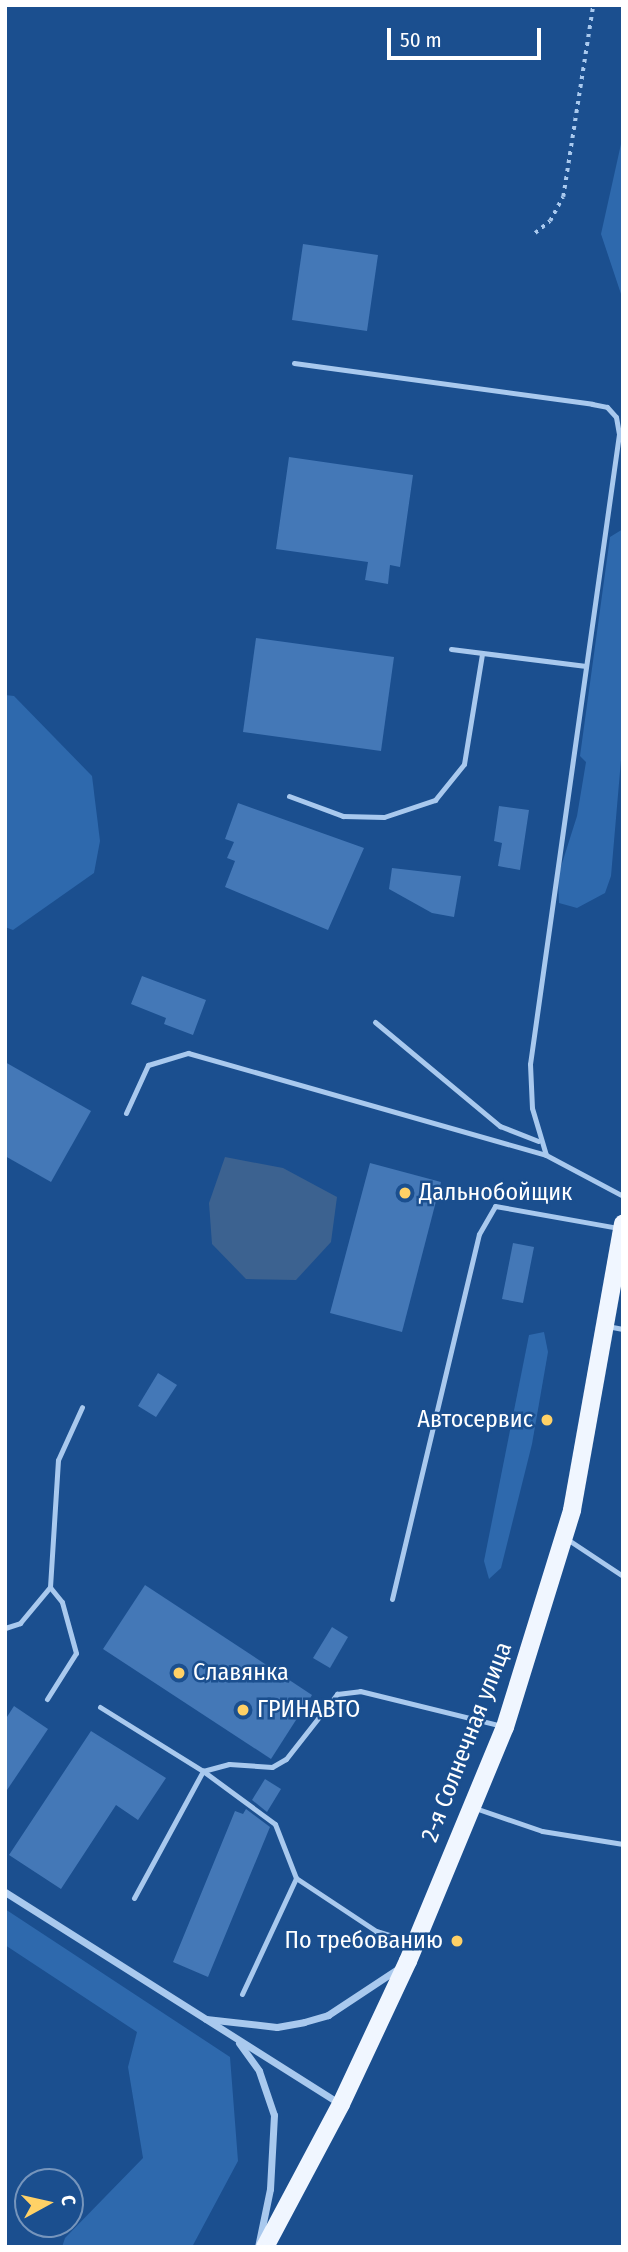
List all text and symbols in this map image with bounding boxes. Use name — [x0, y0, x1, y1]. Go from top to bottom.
scale bar — [390, 14, 544, 58]
text: 50 m — [400, 27, 442, 53]
place label: Дальнобойщик — [419, 1179, 572, 1207]
marker: Дальнобойщик — [397, 1185, 413, 1201]
place label: Автосервис — [417, 1406, 533, 1434]
marker: Автосервис — [539, 1412, 555, 1428]
street label: 2-я Солнечная улица — [416, 1638, 518, 1846]
place label: Славянка — [193, 1659, 289, 1687]
marker: Славянка — [171, 1665, 187, 1681]
place label: ГРИНАВТО — [257, 1696, 360, 1724]
marker: ГРИНАВТО — [235, 1702, 251, 1718]
place label: По требованию — [285, 1927, 443, 1955]
marker: По требованию — [449, 1933, 465, 1949]
north arrow — [14, 2168, 84, 2238]
text: С — [56, 2194, 80, 2207]

